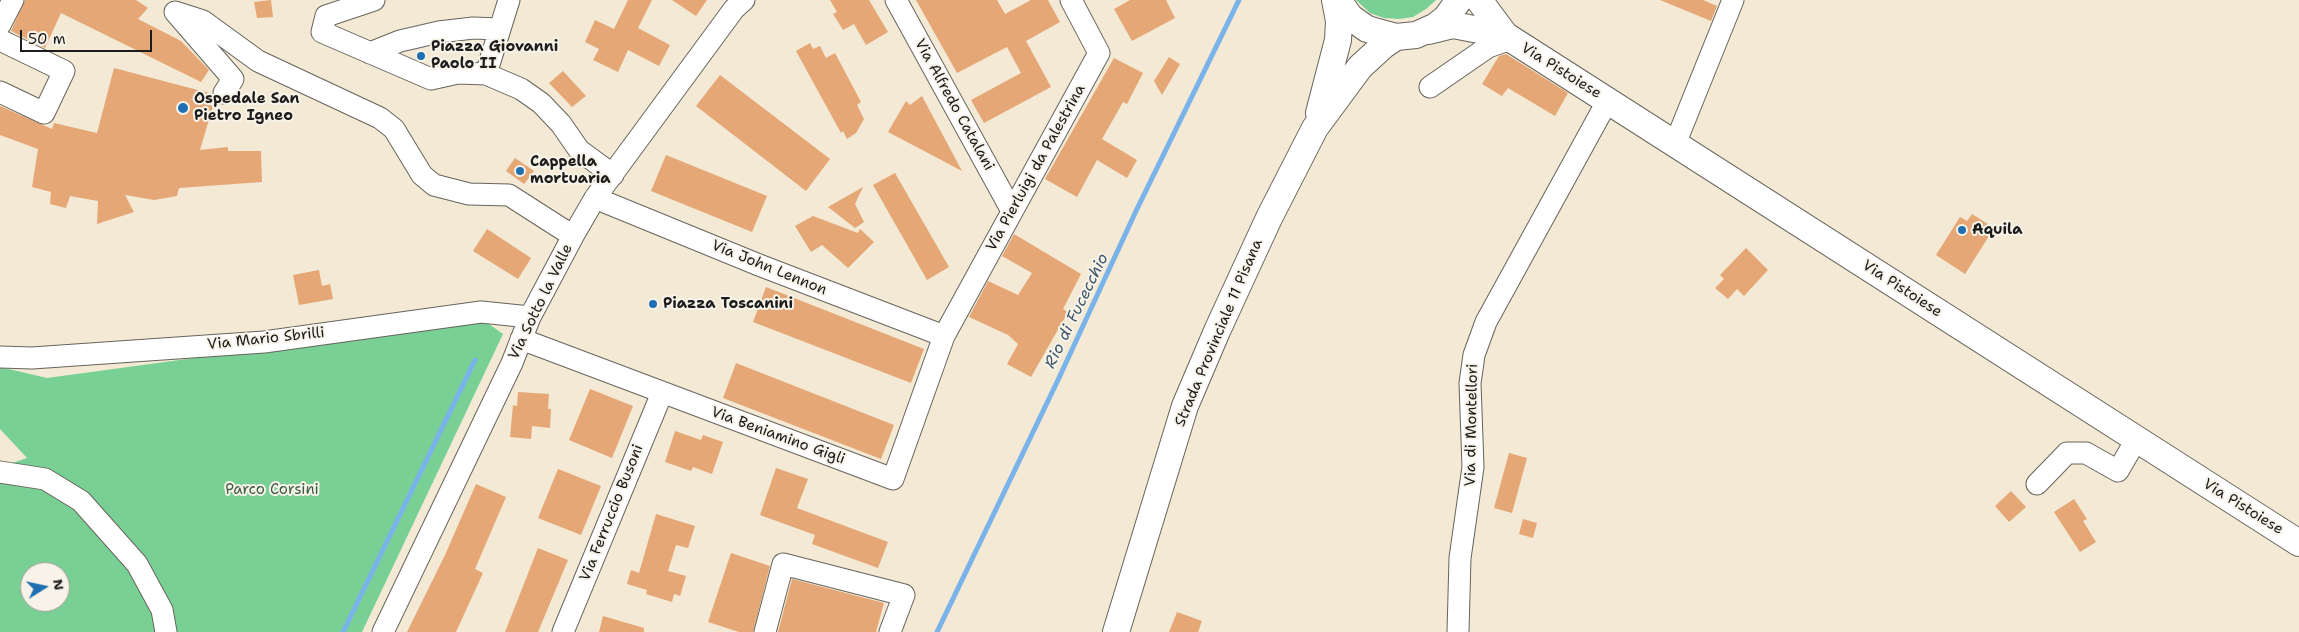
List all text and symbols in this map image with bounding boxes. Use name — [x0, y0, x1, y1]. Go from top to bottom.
scale bar — [22, 20, 155, 52]
text: 50 m — [28, 29, 66, 49]
street label: Via Alfredo Catalani — [910, 36, 998, 174]
place label: Piazza Giovanni Paolo II — [431, 38, 558, 73]
street label: Via Pistoiese — [1518, 39, 1604, 103]
marker: Piazza Giovanni Paolo II — [415, 50, 427, 62]
street label: Via Pierluigi da Palestrina — [983, 82, 1089, 254]
place label: Ospedale San Pietro Igneo — [194, 90, 300, 125]
marker: Ospedale San Pietro Igneo — [176, 101, 190, 115]
place label: Cappella mortuaria — [530, 153, 611, 188]
marker: Cappella mortuaria — [514, 165, 526, 177]
place label: Aquila — [1972, 221, 2022, 239]
marker: Aquila — [1956, 224, 1968, 236]
street label: Via John Lennon — [709, 237, 829, 299]
street label: Strada Provinciale 11 Pisana — [1171, 237, 1267, 429]
street label: Via Sotto la Valle — [505, 241, 577, 363]
water label: Rio di Fucecchio — [1041, 250, 1113, 372]
street label: Via Pistoiese — [1859, 257, 1945, 321]
place label: Piazza Toscanini — [663, 295, 793, 313]
marker: Piazza Toscanini — [647, 298, 659, 310]
street label: Via Mario Sbrilli — [207, 324, 325, 354]
street label: Via di Montellori — [1462, 363, 1482, 487]
street label: Via Beniamino Gigli — [708, 403, 848, 469]
street label: Via Ferruccio Busoni — [576, 442, 648, 584]
street label: Via Pistoiese — [2200, 475, 2286, 539]
park label: Parco Corsini — [225, 481, 319, 499]
north arrow — [20, 562, 70, 612]
text: N — [49, 578, 69, 592]

